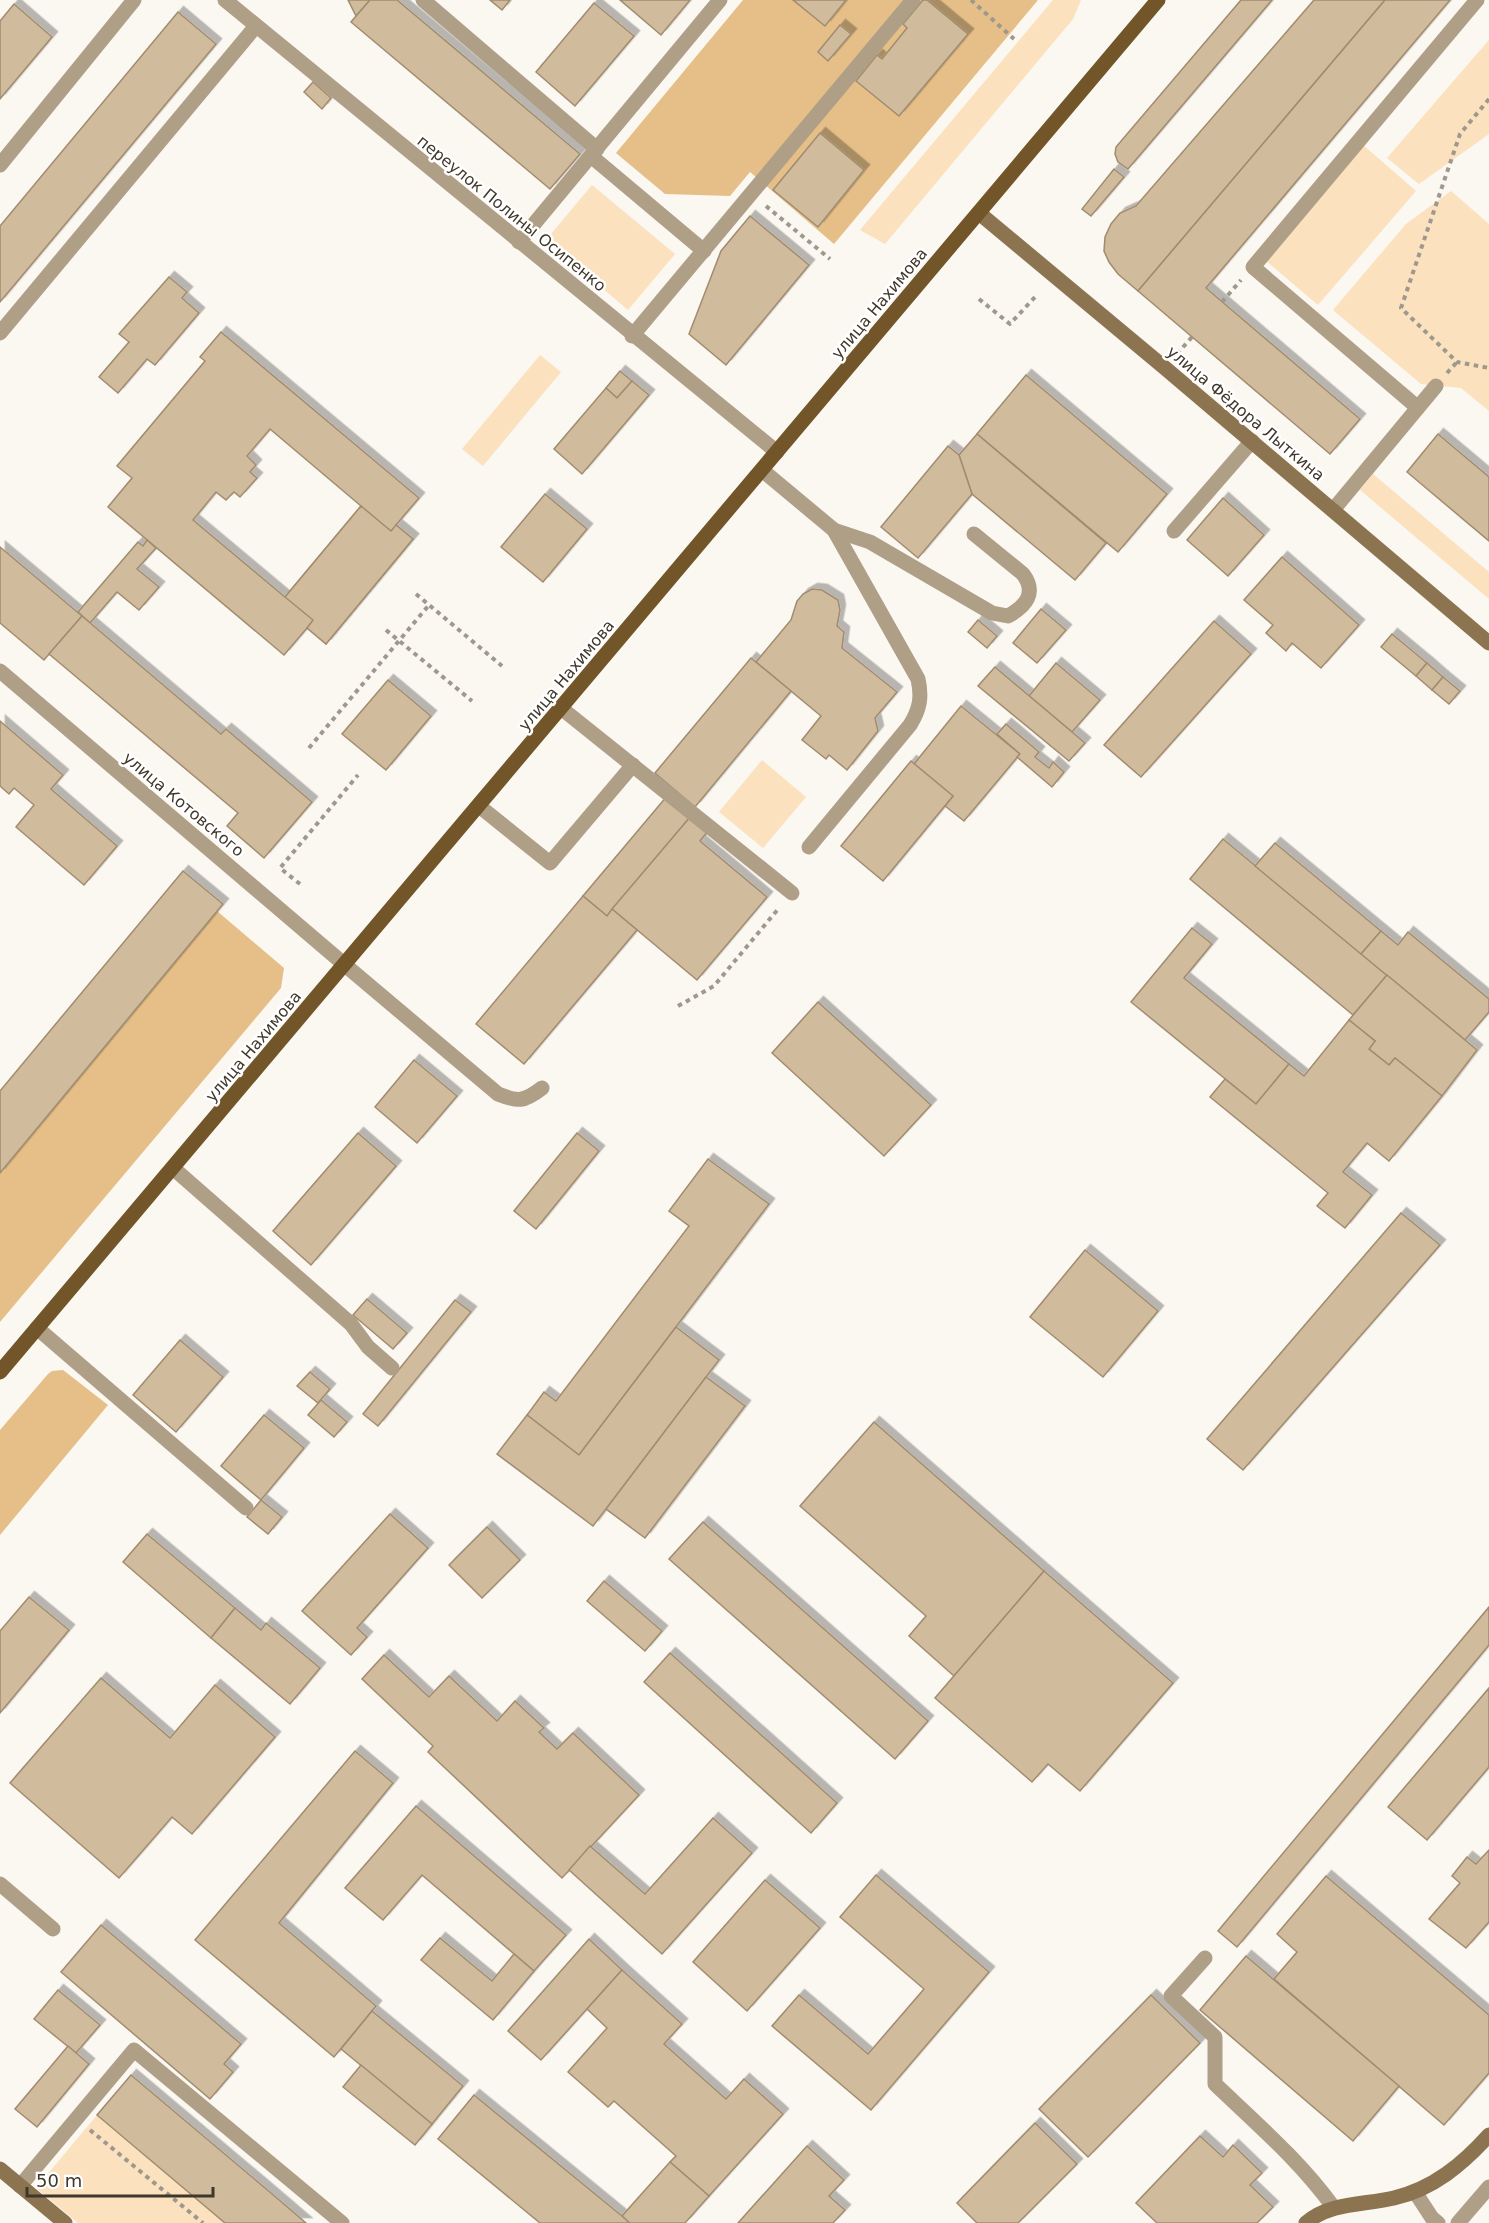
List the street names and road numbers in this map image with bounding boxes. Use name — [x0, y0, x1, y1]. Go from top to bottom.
street label: переулок Полины Осипенко — [414, 131, 610, 295]
street label: улица Нахимова — [828, 244, 931, 363]
street label: улица Фёдора Лыткина — [1163, 342, 1328, 485]
street label: улица Нахимова — [515, 616, 618, 735]
street label: улица Котовского — [119, 748, 248, 861]
street label: улица Нахимова — [202, 987, 305, 1106]

